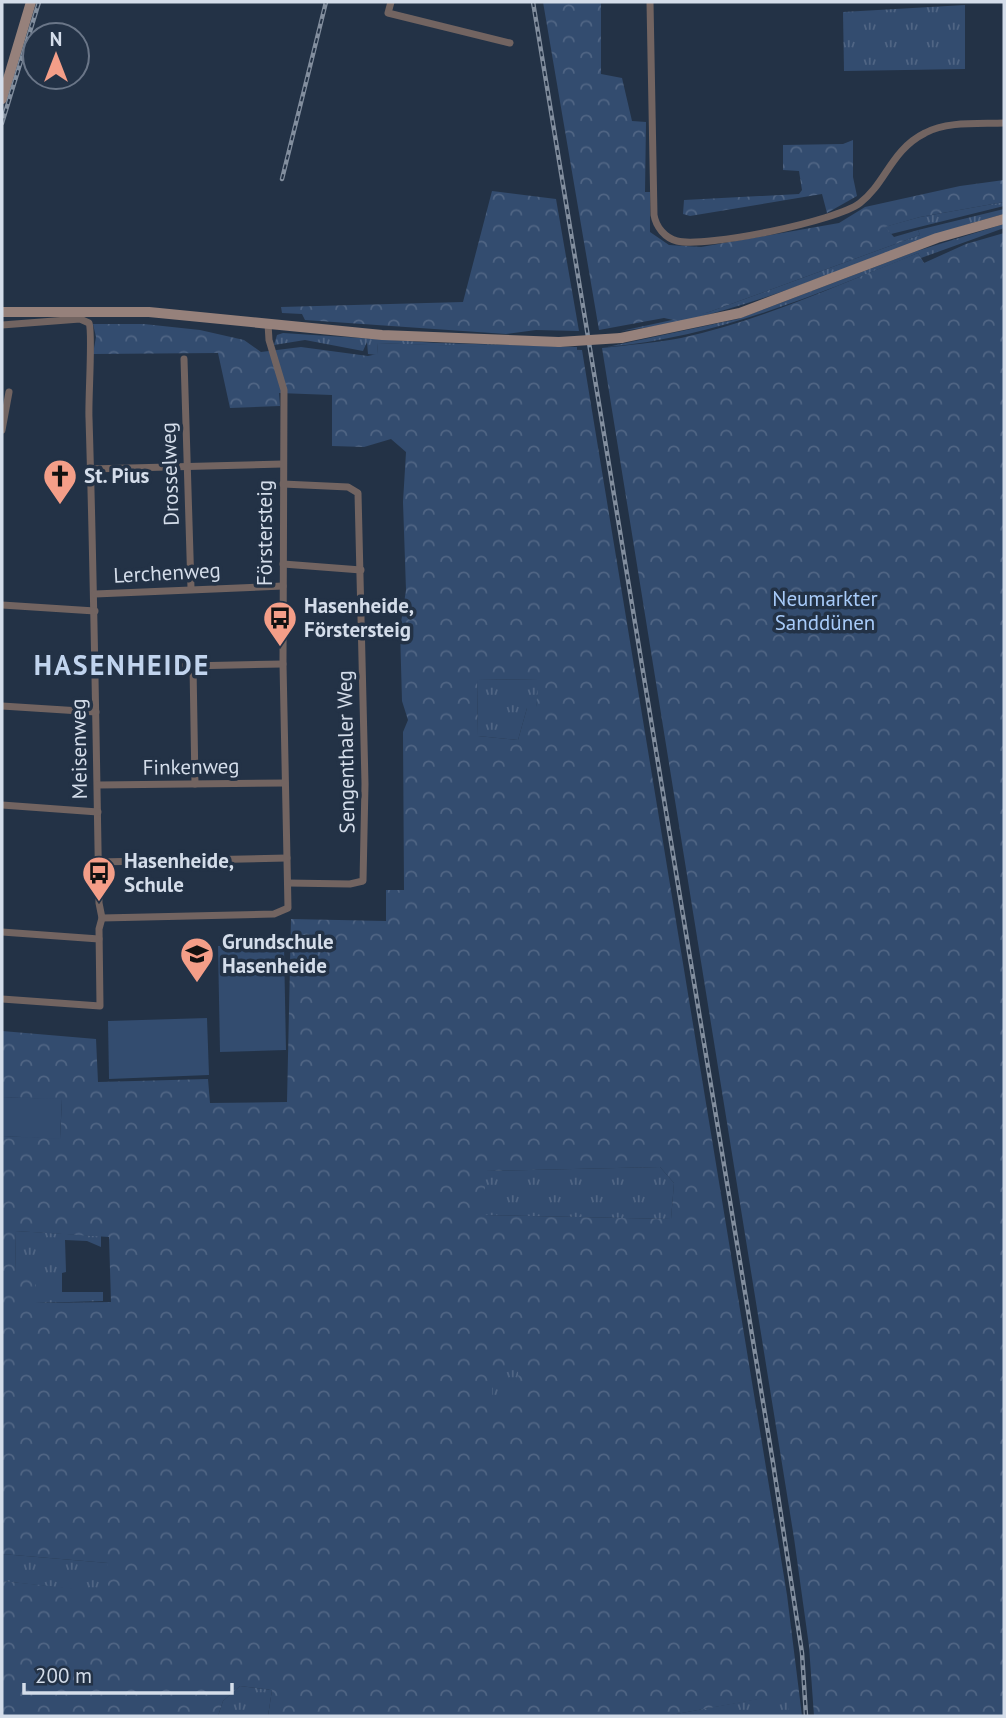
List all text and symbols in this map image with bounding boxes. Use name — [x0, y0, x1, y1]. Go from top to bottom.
north arrow — [21, 21, 91, 91]
text: N — [50, 27, 62, 51]
street label: Drosselweg — [154, 422, 185, 526]
church icon: St. Pius — [41, 457, 79, 506]
place label: St. Pius — [84, 462, 149, 489]
street label: Förstersteig — [251, 480, 278, 586]
street label: Lerchenweg — [113, 556, 221, 589]
park label: Neumarkter Sanddünen — [772, 585, 878, 636]
place label: Hasenheide, Förstersteig — [304, 592, 414, 643]
bus stop icon: Hasenheide, Förstersteig — [261, 599, 299, 648]
district label: HASENHEIDE — [34, 646, 210, 683]
street label: Sengenthaler Weg — [331, 670, 360, 834]
street label: Meisenweg — [64, 698, 93, 800]
street label: Finkenweg — [142, 752, 240, 781]
place label: Hasenheide, Schule — [124, 847, 234, 898]
bus stop icon: Hasenheide, Schule — [80, 854, 118, 903]
place label: Grundschule Hasenheide — [222, 928, 334, 979]
school or university icon: Grundschule Hasenheide — [178, 935, 216, 984]
scale bar — [24, 1652, 233, 1696]
text: 200 m — [35, 1662, 92, 1689]

